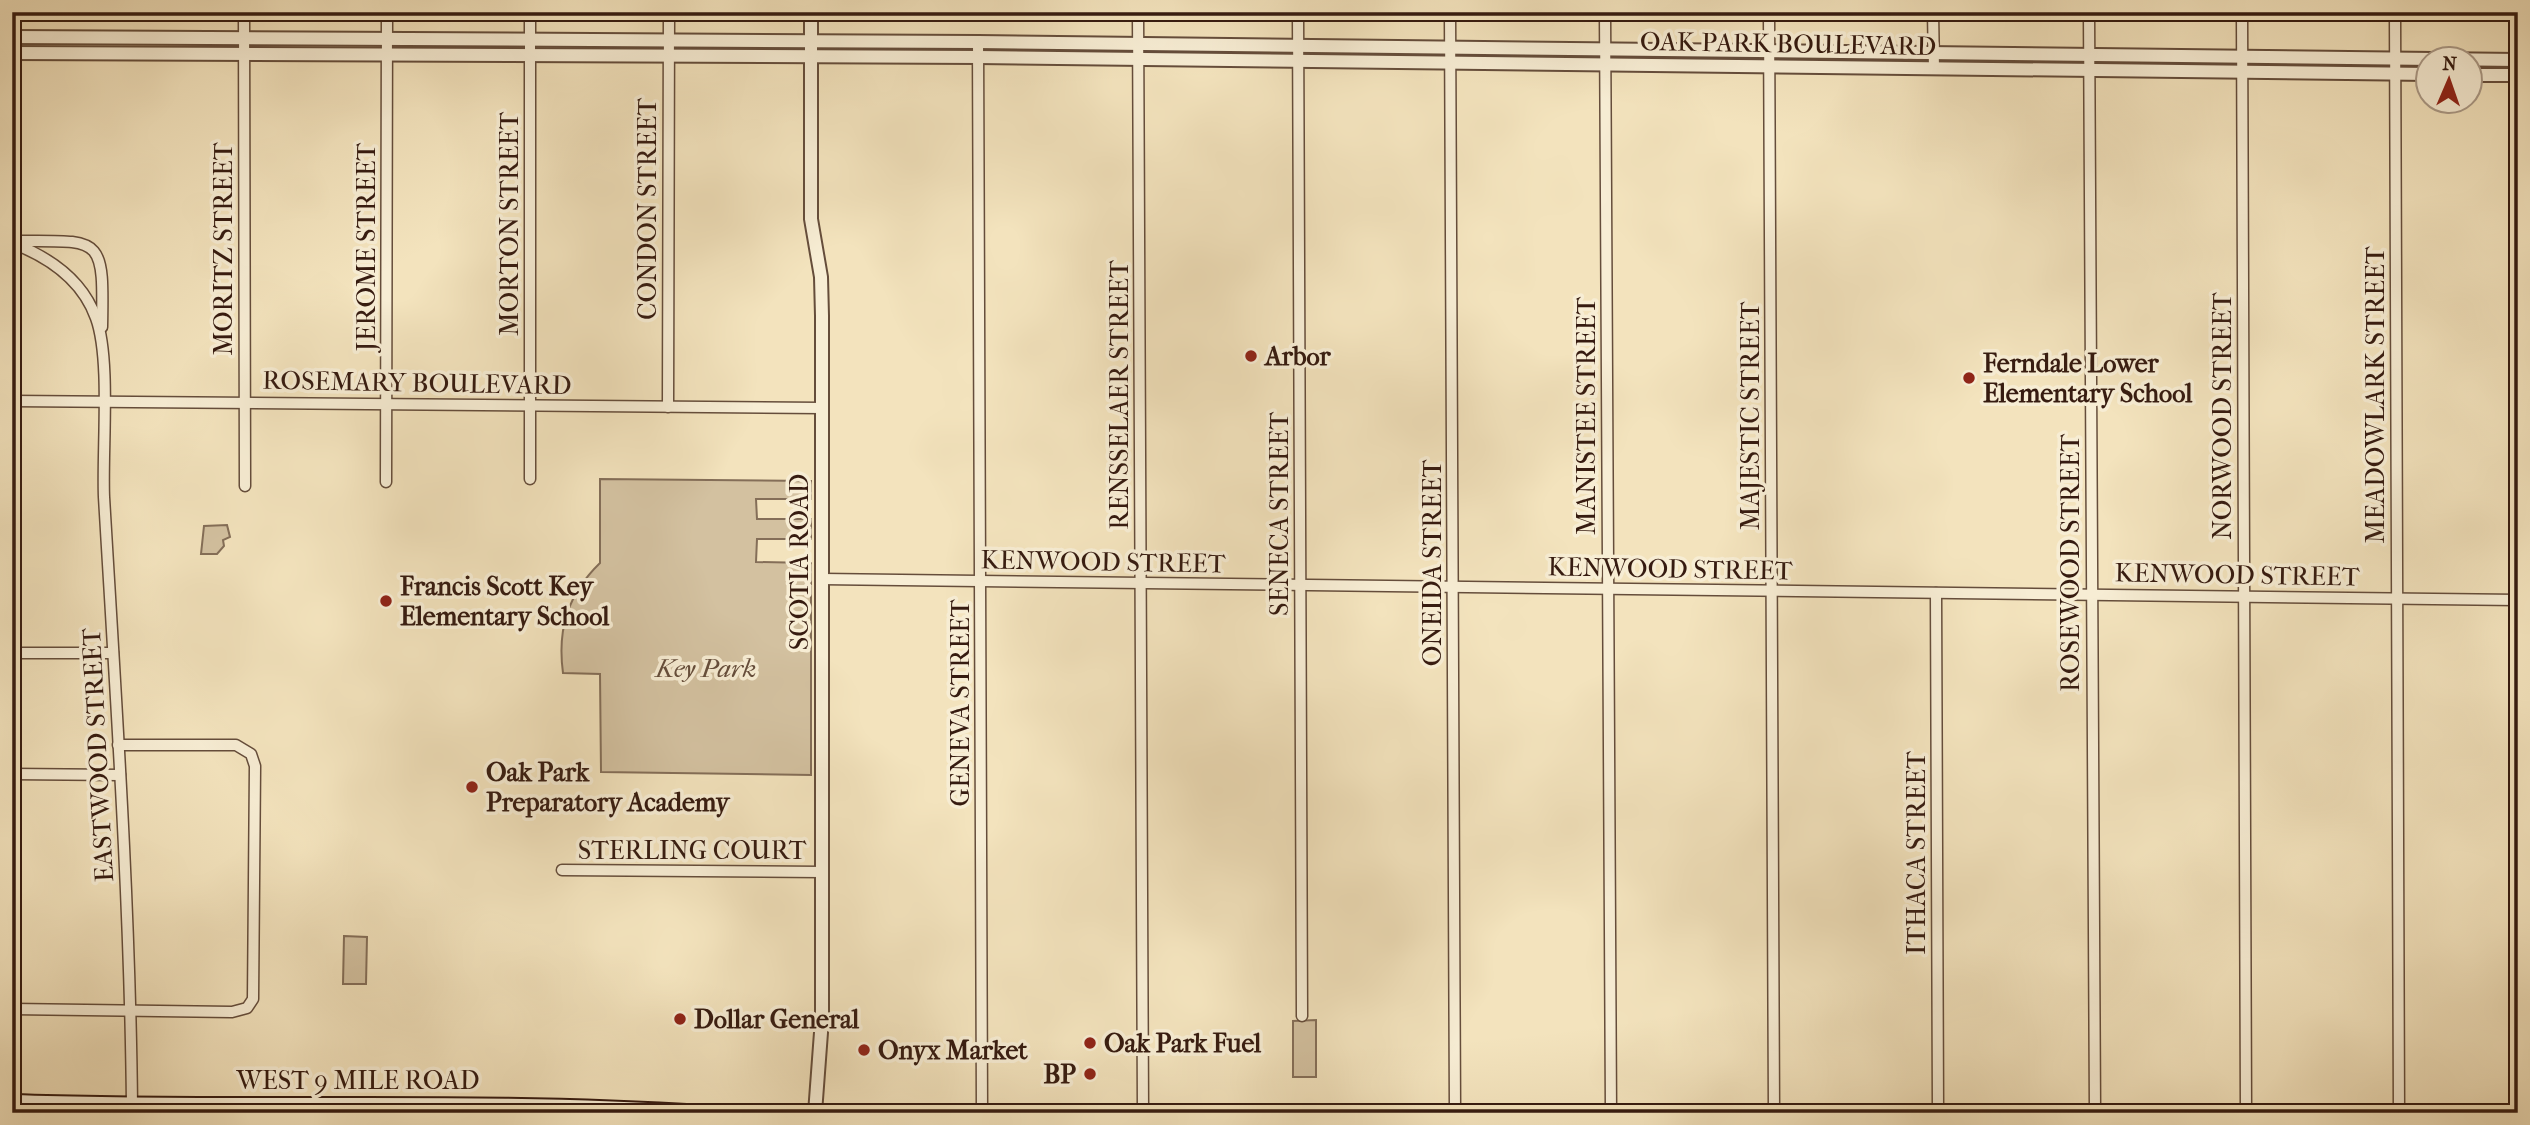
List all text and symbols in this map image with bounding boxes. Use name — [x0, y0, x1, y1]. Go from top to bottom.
street label: OAK PARK BOULEVARD — [1640, 26, 1936, 62]
north arrow — [2414, 46, 2484, 116]
text: N — [2442, 53, 2458, 75]
street label: CONDON STREET — [632, 98, 663, 320]
street label: MORTON STREET — [494, 112, 525, 336]
street label: MORITZ STREET — [208, 142, 239, 355]
street label: JEROME STREET — [351, 142, 382, 353]
street label: MEADOWLARK STREET — [2360, 246, 2391, 544]
street label: RENSSELAER STREET — [1104, 260, 1135, 530]
street label: NORWOOD STREET — [2207, 292, 2238, 540]
street label: MANISTEE STREET — [1571, 297, 1602, 535]
street label: MAJESTIC STREET — [1735, 301, 1766, 530]
place label: Arbor — [1263, 341, 1332, 372]
marker: Arbor — [1243, 348, 1259, 364]
place label: Ferndale Lower Elementary School — [1982, 348, 2193, 409]
street label: ROSEMARY BOULEVARD — [262, 365, 572, 401]
marker: Ferndale Lower Elementary School — [1961, 370, 1977, 386]
street label: SENECA STREET — [1264, 412, 1295, 616]
street label: ROSEWOOD STREET — [2055, 433, 2086, 692]
street label: ONEIDA STREET — [1417, 459, 1448, 666]
street label: SCOTIA ROAD — [784, 474, 815, 650]
street label: KENWOOD STREET — [980, 544, 1226, 580]
street label: KENWOOD STREET — [1547, 551, 1793, 587]
street label: KENWOOD STREET — [2114, 557, 2360, 593]
place label: Francis Scott Key Elementary School — [399, 571, 610, 632]
marker: Francis Scott Key Elementary School — [378, 593, 394, 609]
street label: GENEVA STREET — [945, 599, 976, 806]
street label: EASTWOOD STREET — [76, 627, 120, 883]
park label: Key Park — [654, 653, 756, 684]
street label: ITHACA STREET — [1901, 751, 1932, 955]
place label: Oak Park Preparatory Academy — [486, 757, 732, 818]
marker: Oak Park Preparatory Academy — [464, 779, 480, 795]
street label: STERLING COURT — [578, 835, 807, 866]
place label: Dollar General — [694, 1004, 860, 1035]
marker: Dollar General — [672, 1011, 688, 1027]
place label: Oak Park Fuel — [1104, 1028, 1262, 1059]
place label: Onyx Market — [878, 1035, 1028, 1066]
marker: Oak Park Fuel — [1082, 1035, 1098, 1051]
marker: Onyx Market — [856, 1042, 872, 1058]
place label: BP — [1044, 1059, 1076, 1090]
street label: WEST 9 MILE ROAD — [235, 1065, 480, 1096]
marker: BP — [1082, 1066, 1098, 1082]

